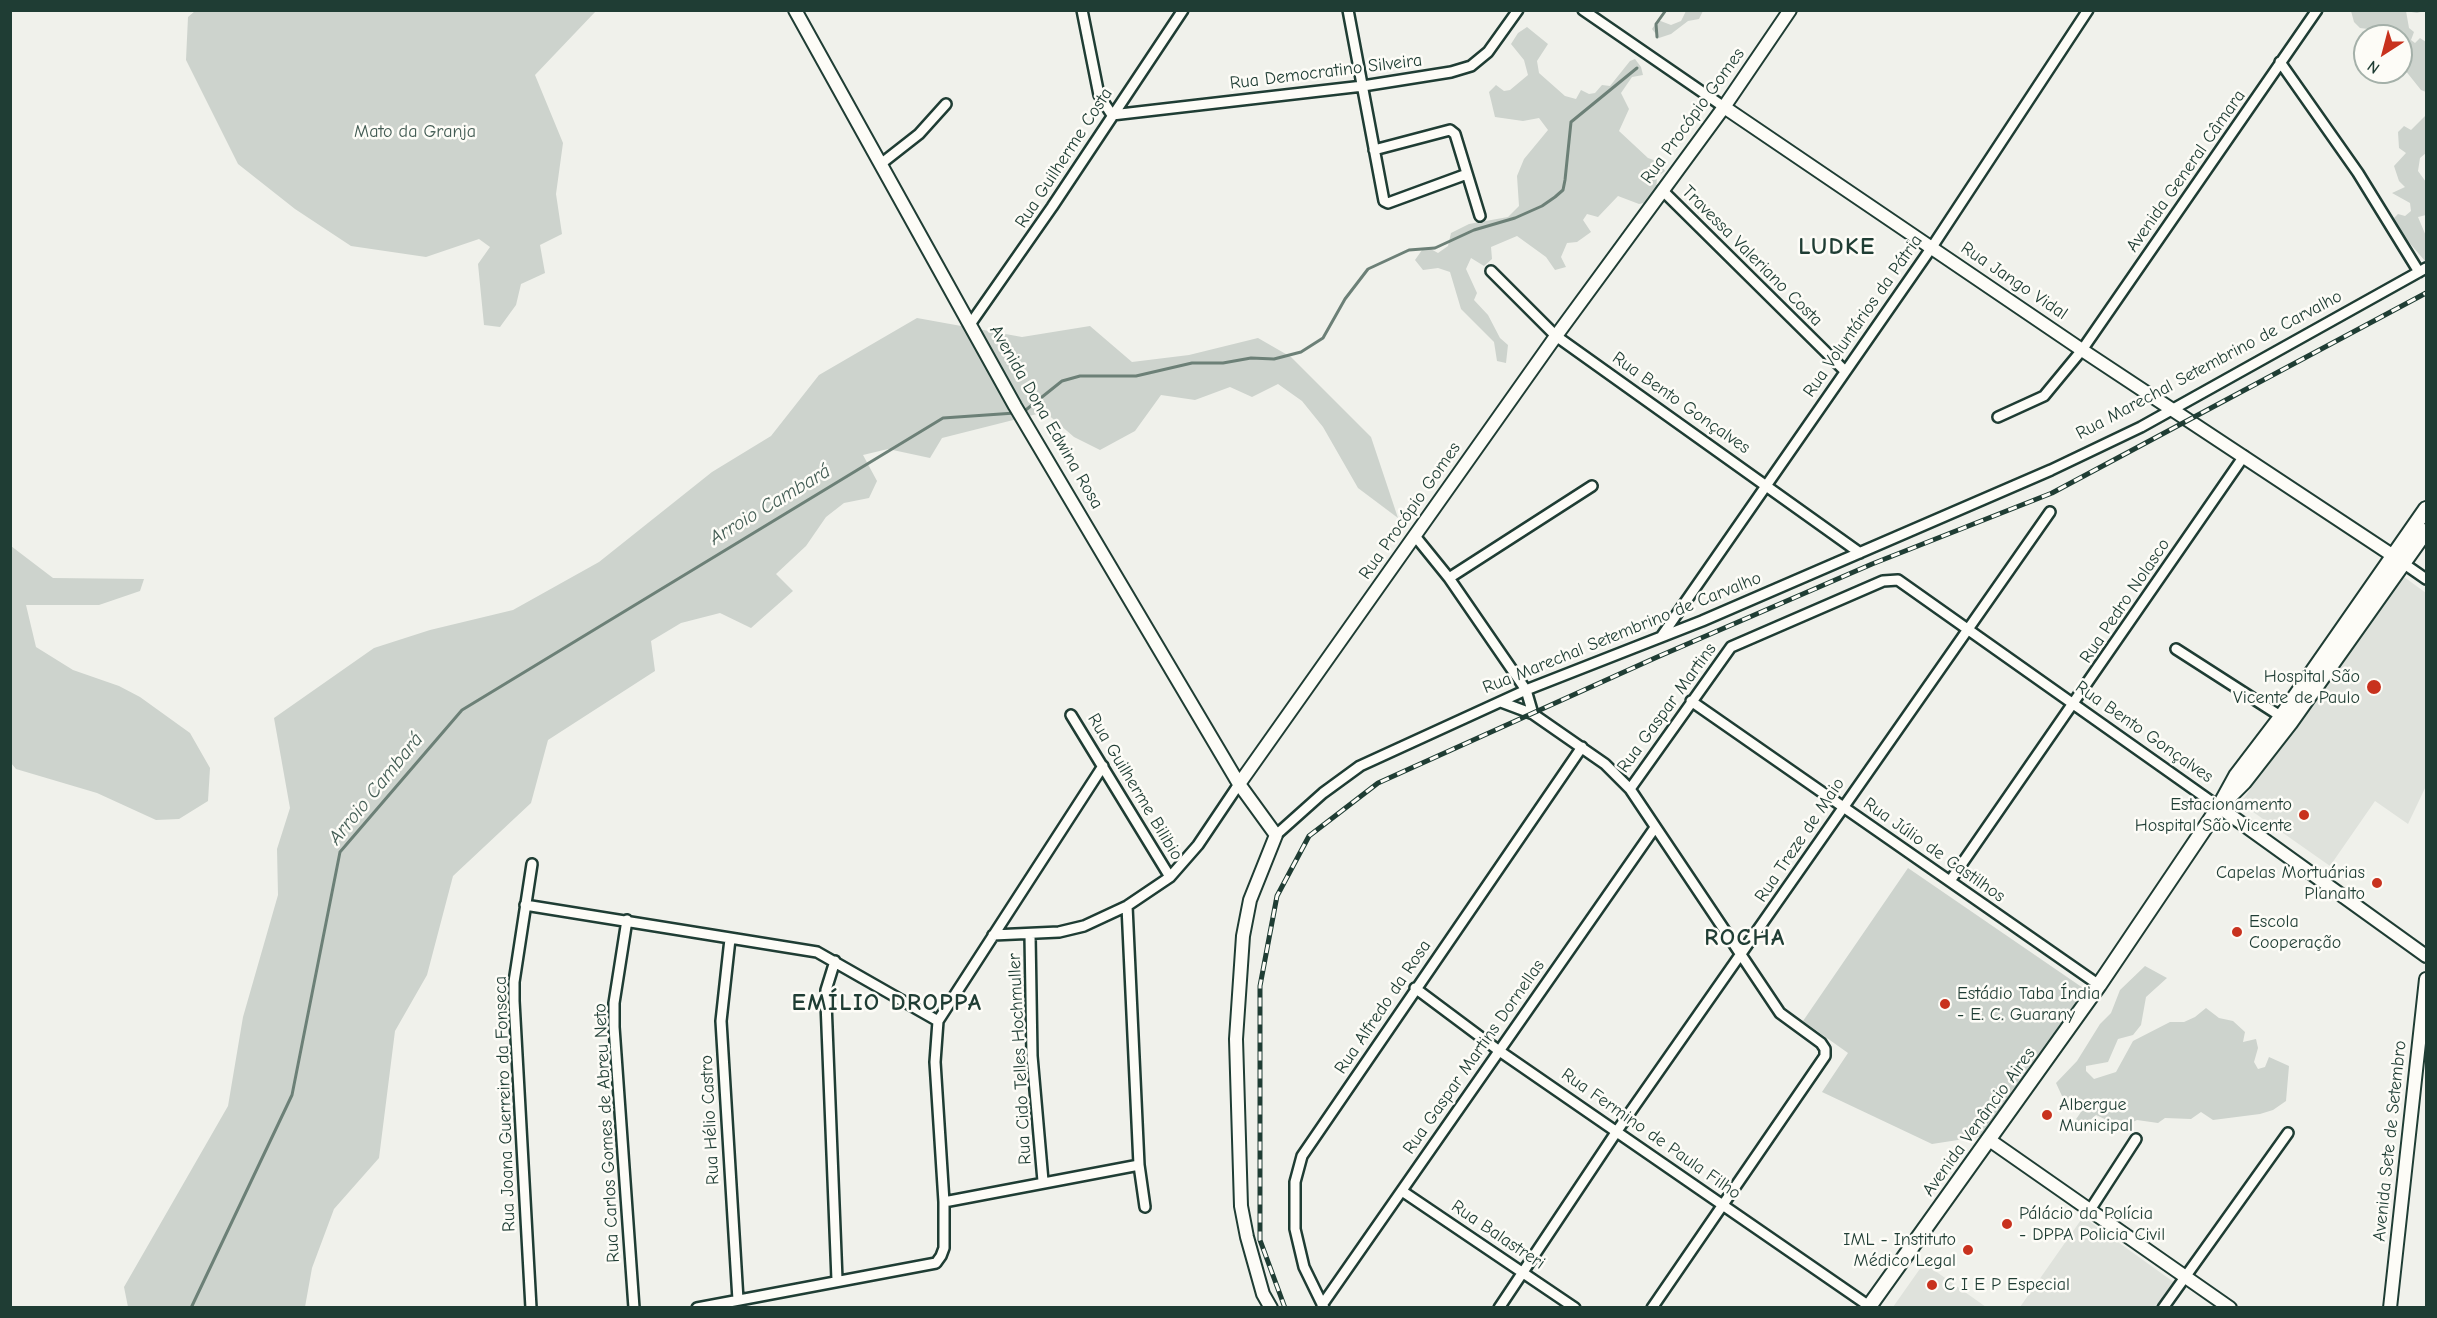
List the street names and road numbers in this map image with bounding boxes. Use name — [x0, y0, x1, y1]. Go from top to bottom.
street label: Rua Procópio Gomes — [1636, 44, 1750, 188]
street label: Rua Democratino Silveira — [1229, 49, 1423, 95]
street label: Rua Guilherme Costa — [1011, 84, 1117, 232]
street label: Avenida General Câmara — [2122, 86, 2250, 256]
street label: Travessa Valeriano Costa — [1677, 181, 1827, 331]
street label: Rua Voluntários da Pátria — [1799, 231, 1927, 401]
street label: Rua Jango Vidal — [1956, 237, 2072, 325]
street label: Rua Marechal Setembrino de Carvalho — [2072, 285, 2346, 445]
street label: Avenida Dona Edwina Rosa — [984, 321, 1108, 513]
street label: Rua Bento Gonçalves — [1608, 347, 1754, 459]
street label: Rua Procópio Gomes — [1354, 438, 1466, 584]
street label: Rua Pedro Nolasco — [2075, 535, 2175, 667]
street label: Rua Marechal Setembrino de Carvalho — [1480, 567, 1764, 699]
street label: Rua Gaspar Martins — [1613, 639, 1721, 777]
street label: Rua Bento Gonçalves — [2071, 676, 2217, 788]
street label: Rua Guilherme Bilibio — [1083, 710, 1187, 864]
street label: Rua Treze de Maio — [1750, 774, 1850, 906]
street label: Rua Júlio de Castilhos — [1859, 793, 2009, 907]
street label: Rua Alfredo da Rosa — [1330, 936, 1436, 1078]
street label: Rua Cido Telles Hochmuller — [1004, 953, 1036, 1165]
street label: Rua Gaspar Martins Dornellas — [1398, 955, 1550, 1159]
street label: Rua Joana Guerreiro da Fonseca — [490, 976, 520, 1232]
street label: Rua Carlos Gomes de Abreu Neto — [589, 1003, 625, 1263]
street label: Avenida Sete de Setembro — [2369, 1039, 2411, 1243]
street label: Avenida Venâncio Aires — [1918, 1043, 2040, 1201]
street label: Rua Hélio Castro — [696, 1054, 724, 1186]
street label: Rua Fermino de Paula Filho — [1557, 1064, 1745, 1204]
street label: Rua Balastreri — [1447, 1196, 1549, 1274]

